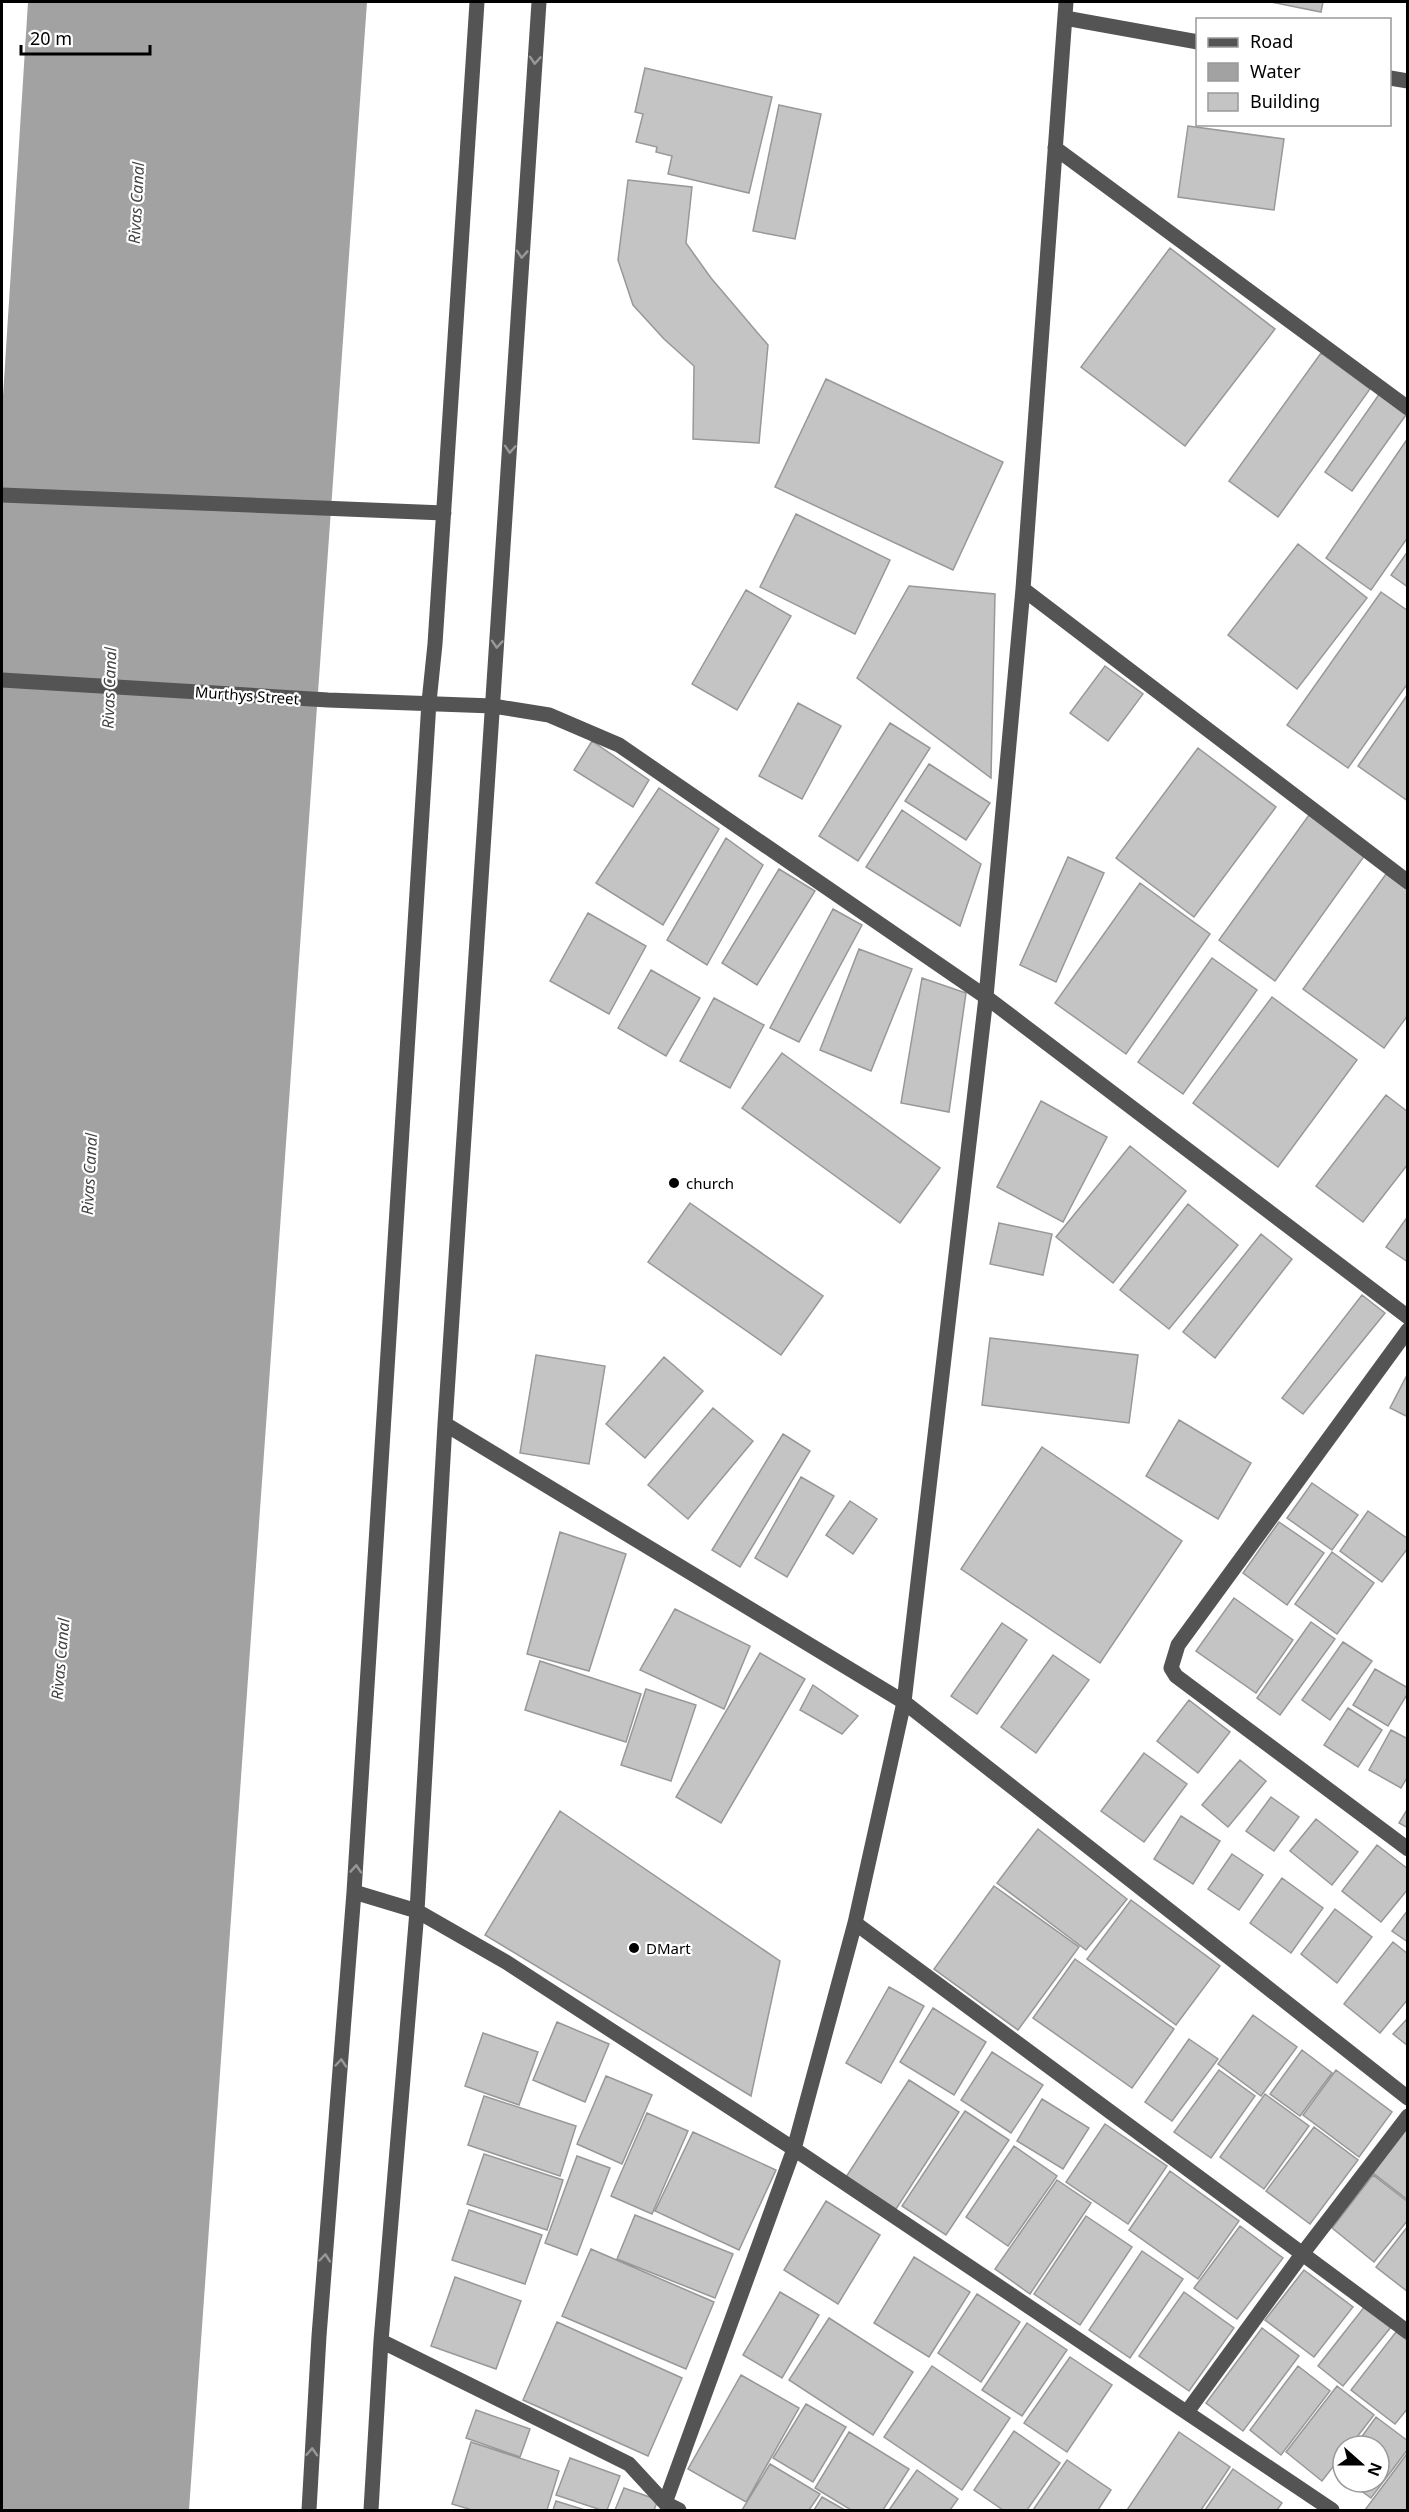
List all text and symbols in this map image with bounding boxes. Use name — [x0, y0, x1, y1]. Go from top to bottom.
scale bar — [21, 18, 150, 56]
legend — [1196, 18, 1391, 126]
text: 20 m — [30, 26, 72, 50]
text: Road — [1250, 29, 1293, 53]
one-way arrow — [529, 55, 542, 64]
text: Water — [1250, 59, 1301, 83]
text: Building — [1250, 89, 1320, 113]
water label: Rivas Canal — [123, 161, 149, 244]
one-way arrow — [516, 250, 529, 259]
one-way arrow — [503, 445, 516, 454]
one-way arrow — [491, 639, 504, 648]
water label: Rivas Canal — [97, 646, 121, 729]
street label: Murthys Street — [194, 681, 300, 709]
water label: Rivas Canal — [76, 1132, 102, 1215]
place label: church — [686, 1173, 734, 1193]
marker: church — [667, 1176, 681, 1190]
water label: Rivas Canal — [45, 1616, 75, 1701]
one-way arrow — [349, 1864, 362, 1873]
place label: DMart — [646, 1938, 691, 1958]
marker: DMart — [627, 1941, 641, 1955]
one-way arrow — [334, 2059, 347, 2068]
one-way arrow — [319, 2253, 332, 2262]
north arrow — [1331, 2434, 1391, 2494]
one-way arrow — [306, 2448, 319, 2457]
text: N — [1362, 2459, 1388, 2479]

